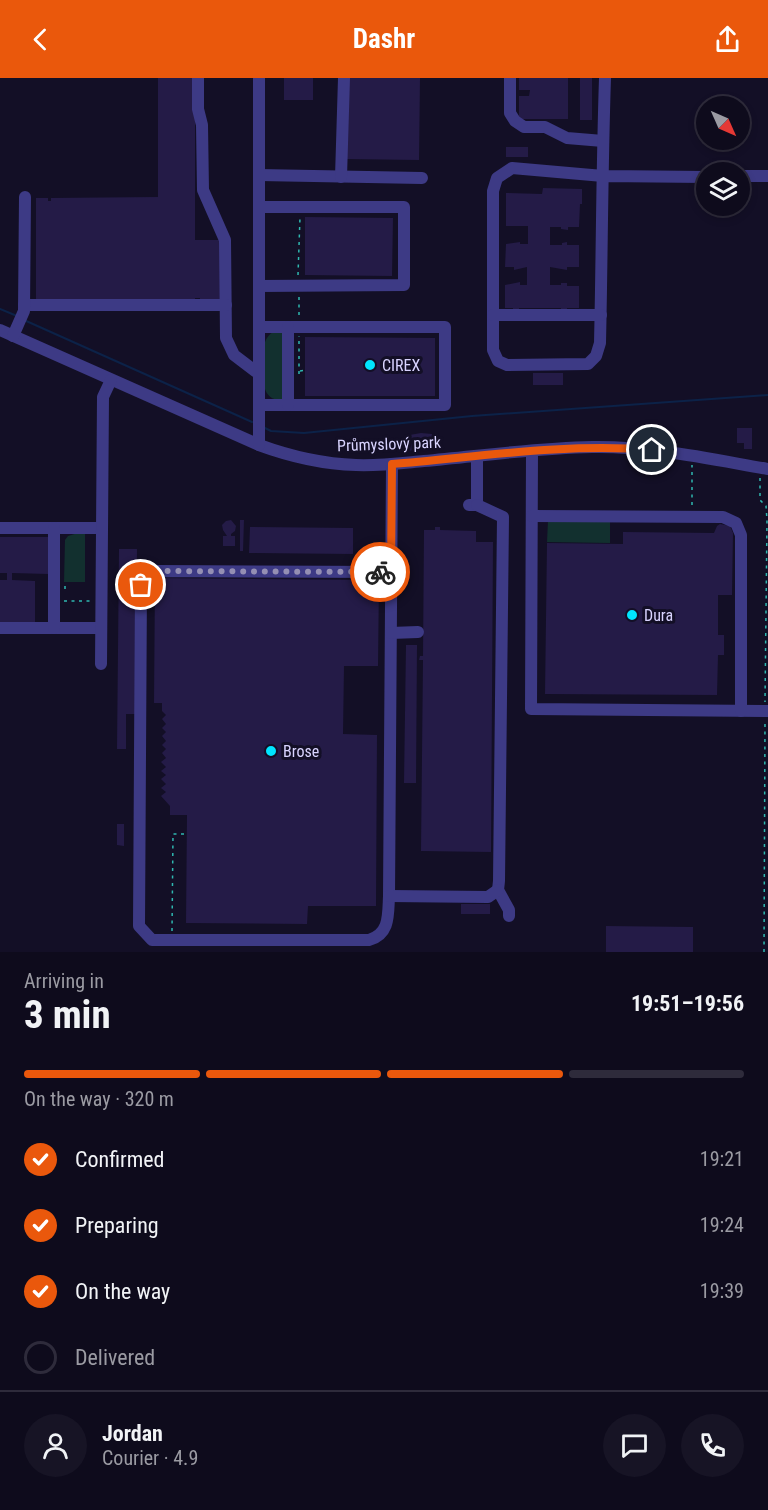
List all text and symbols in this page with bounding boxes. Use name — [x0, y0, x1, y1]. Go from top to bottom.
icon: back — [24, 23, 57, 56]
text: Dashr — [353, 23, 415, 55]
icon: share — [711, 23, 744, 56]
north arrow — [696, 96, 750, 150]
map controls — [696, 96, 750, 216]
button: layers — [696, 162, 750, 216]
place label: CIREX — [382, 356, 421, 375]
marker: CIREX — [363, 358, 377, 372]
pin — [626, 424, 677, 475]
street label: Průmyslový park — [337, 433, 442, 455]
icon: home — [635, 433, 668, 466]
courier — [350, 542, 410, 602]
icon: bike — [364, 556, 397, 589]
pin — [115, 559, 166, 610]
icon: bag — [124, 568, 157, 601]
place label: Dura — [644, 606, 673, 625]
marker: Dura — [625, 608, 639, 622]
place label: Brose — [283, 742, 319, 761]
marker: Brose — [264, 744, 278, 758]
text: Arriving in — [24, 969, 104, 993]
text: 19:51–19:56 — [631, 991, 744, 1016]
text: 3 min — [24, 992, 111, 1038]
text: On the way · 320 m — [24, 1087, 174, 1111]
icon: check — [24, 1143, 57, 1176]
text: Confirmed — [75, 1147, 164, 1172]
text: 19:21 — [700, 1147, 744, 1171]
icon: check — [24, 1209, 57, 1242]
text: Preparing — [75, 1213, 159, 1238]
text: 19:24 — [700, 1213, 744, 1237]
icon: check — [24, 1275, 57, 1308]
text: On the way — [75, 1279, 170, 1304]
text: 19:39 — [700, 1279, 744, 1303]
text: Delivered — [75, 1345, 155, 1370]
button: person — [24, 1414, 87, 1477]
button: chat — [603, 1414, 666, 1477]
button: phone — [681, 1414, 744, 1477]
text: Jordan — [102, 1421, 163, 1446]
text: Courier · 4.9 — [102, 1446, 198, 1470]

